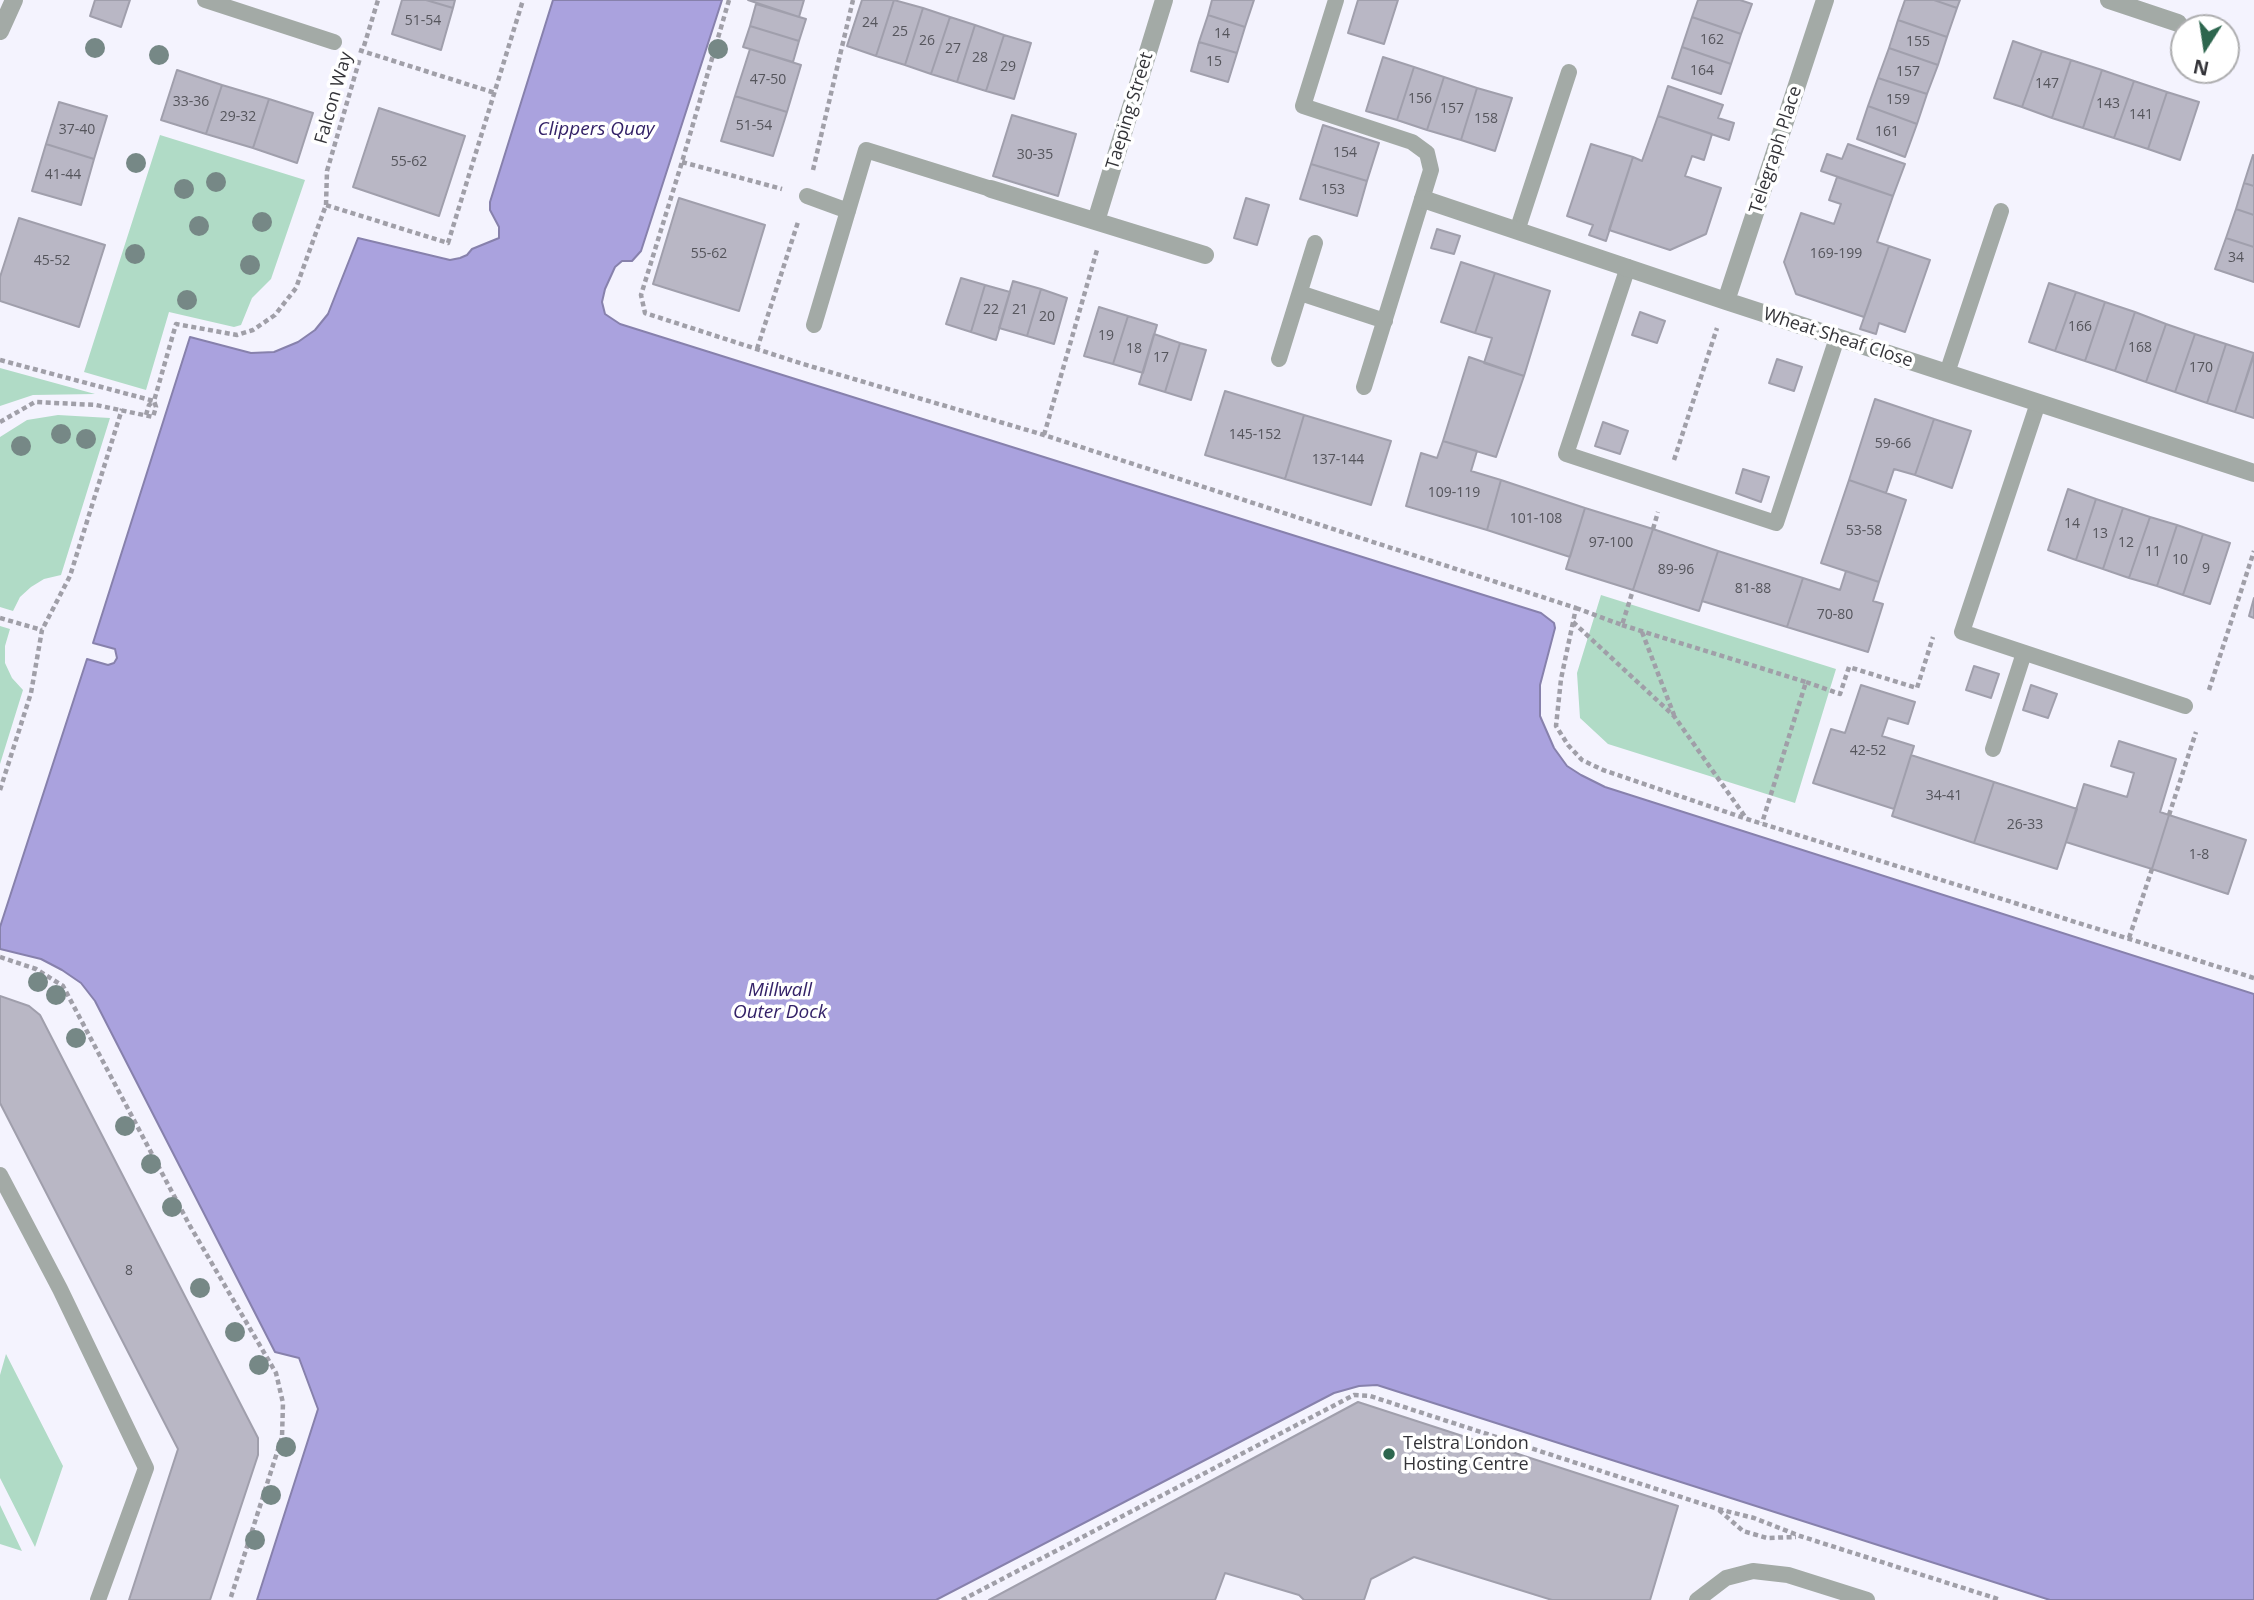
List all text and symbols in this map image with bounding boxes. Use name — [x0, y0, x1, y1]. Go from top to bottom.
house number: 51-54 — [405, 13, 441, 29]
north arrow — [2170, 14, 2240, 84]
house number: 24 — [862, 15, 878, 31]
house number: 25 — [892, 24, 908, 40]
house number: 14 — [1214, 26, 1230, 42]
house number: 162 — [1700, 32, 1724, 48]
house number: 26 — [919, 33, 935, 49]
house number: 155 — [1906, 34, 1930, 50]
house number: 27 — [945, 41, 961, 57]
street label: Falcon Way — [311, 50, 357, 146]
house number: 28 — [972, 50, 988, 66]
street label: Taeping Street — [1102, 50, 1158, 172]
text: N — [2191, 53, 2211, 82]
house number: 15 — [1206, 54, 1222, 70]
house number: 29 — [1000, 59, 1016, 75]
house number: 164 — [1690, 63, 1714, 79]
house number: 157 — [1896, 64, 1920, 80]
house number: 47-50 — [750, 72, 786, 88]
house number: 147 — [2035, 76, 2059, 92]
street label: Telegraph Place — [1745, 84, 1807, 216]
house number: 156 — [1408, 91, 1432, 107]
house number: 159 — [1886, 92, 1910, 108]
house number: 33-36 — [173, 94, 209, 110]
house number: 143 — [2096, 96, 2120, 112]
house number: 157 — [1440, 101, 1464, 117]
house number: 141 — [2129, 107, 2153, 123]
house number: 29-32 — [220, 109, 256, 125]
house number: 158 — [1474, 111, 1498, 127]
house number: 51-54 — [736, 118, 772, 134]
water label: Clippers Quay — [538, 119, 654, 141]
house number: 37-40 — [59, 122, 95, 138]
house number: 161 — [1875, 124, 1899, 140]
house number: 154 — [1333, 145, 1357, 161]
house number: 30-35 — [1017, 147, 1053, 163]
house number: 55-62 — [391, 154, 427, 170]
house number: 41-44 — [45, 167, 81, 183]
house number: 153 — [1321, 182, 1345, 198]
house number: 55-62 — [691, 246, 727, 262]
house number: 169-199 — [1810, 246, 1862, 262]
house number: 34 — [2228, 250, 2244, 266]
house number: 45-52 — [34, 253, 70, 269]
house number: 22 — [983, 302, 999, 318]
house number: 21 — [1012, 302, 1028, 318]
street label: Wheat Sheaf Close — [1760, 304, 1916, 372]
house number: 20 — [1039, 309, 1055, 325]
house number: 166 — [2068, 319, 2092, 335]
house number: 19 — [1098, 328, 1114, 344]
house number: 168 — [2128, 340, 2152, 356]
house number: 18 — [1126, 341, 1142, 357]
house number: 17 — [1153, 350, 1169, 366]
house number: 170 — [2189, 360, 2213, 376]
house number: 145-152 — [1229, 427, 1281, 443]
house number: 59-66 — [1875, 436, 1911, 452]
house number: 137-144 — [1312, 452, 1364, 468]
house number: 109-119 — [1428, 485, 1480, 501]
house number: 101-108 — [1510, 511, 1562, 527]
house number: 14 — [2064, 516, 2080, 532]
house number: 53-58 — [1846, 523, 1882, 539]
house number: 13 — [2092, 526, 2108, 542]
house number: 97-100 — [1589, 535, 1633, 551]
house number: 12 — [2118, 535, 2134, 551]
house number: 11 — [2145, 544, 2161, 560]
house number: 10 — [2172, 552, 2188, 568]
house number: 9 — [2202, 561, 2210, 577]
house number: 89-96 — [1658, 562, 1694, 578]
house number: 81-88 — [1735, 581, 1771, 597]
house number: 70-80 — [1817, 607, 1853, 623]
house number: 42-52 — [1850, 743, 1886, 759]
house number: 34-41 — [1926, 788, 1962, 804]
house number: 26-33 — [2007, 817, 2043, 833]
house number: 1-8 — [2189, 847, 2209, 863]
water label: Millwall Outer Dock — [733, 980, 827, 1024]
house number: 8 — [125, 1263, 133, 1279]
place label: Telstra London Hosting Centre — [1403, 1433, 1529, 1476]
marker: Telstra London Hosting Centre — [1381, 1446, 1397, 1462]

